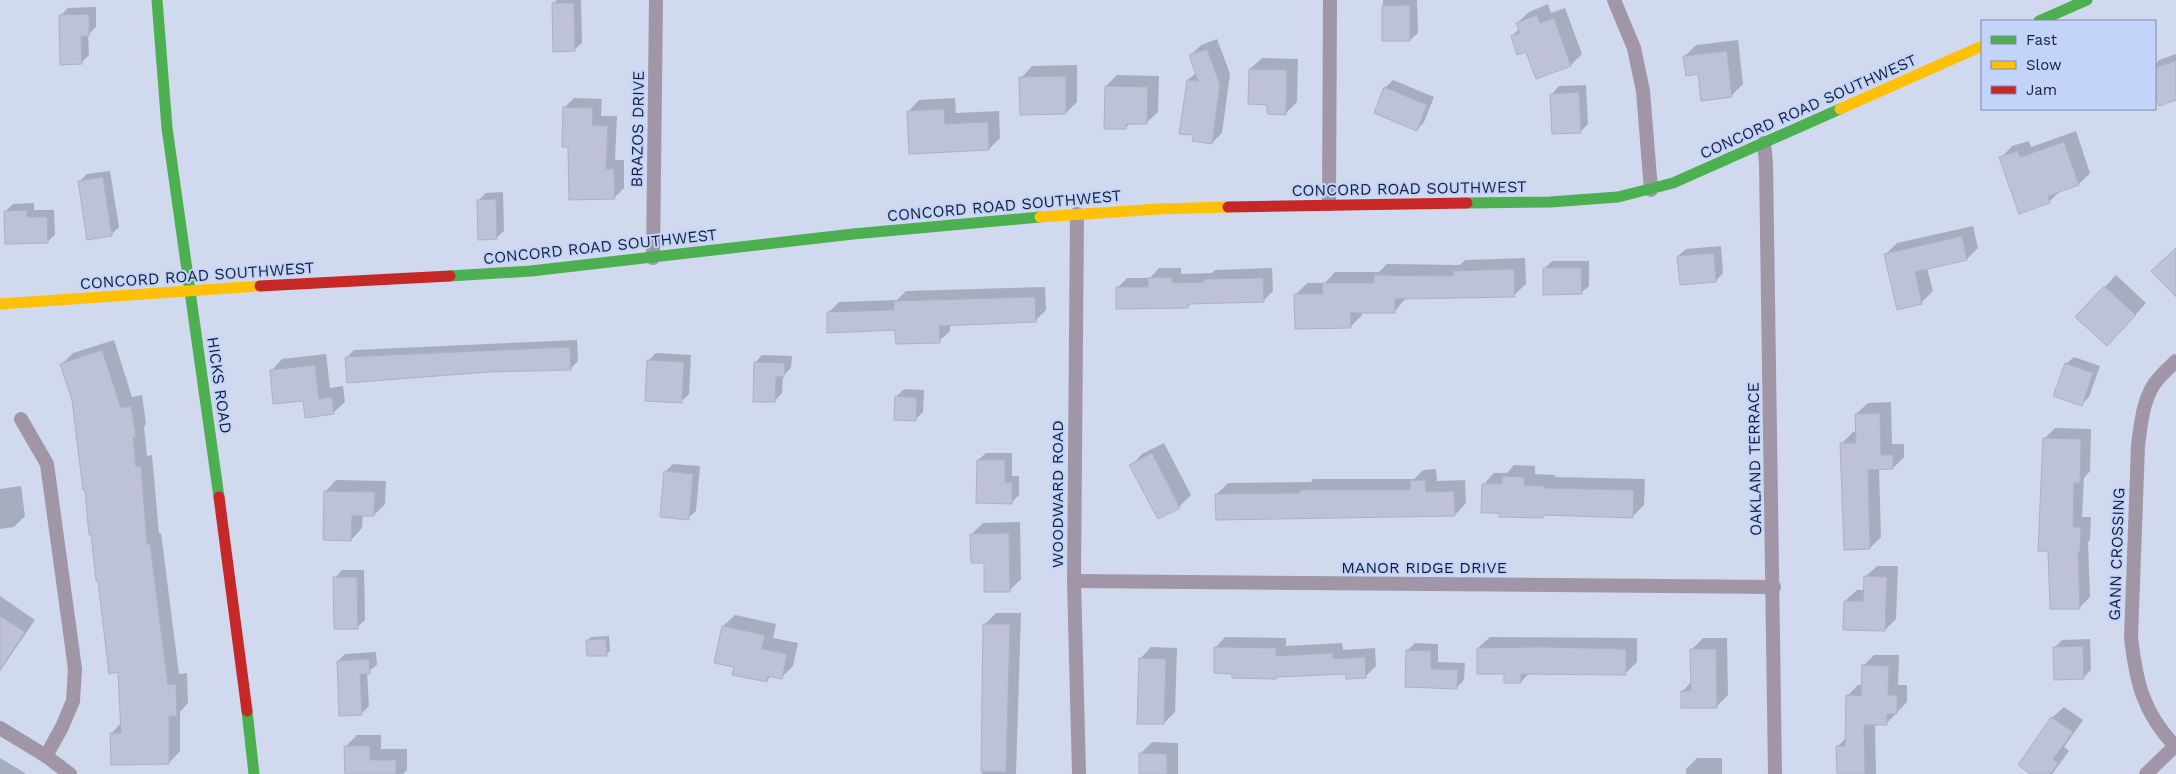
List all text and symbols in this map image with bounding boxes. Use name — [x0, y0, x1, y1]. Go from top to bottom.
legend — [1981, 20, 2156, 110]
text: Fast — [2026, 31, 2058, 49]
street label: CONCORD ROAD SOUTHWEST — [1697, 50, 1920, 163]
text: Slow — [2026, 56, 2062, 74]
street label: BRAZOS DRIVE — [627, 71, 648, 188]
text: Jam — [2026, 81, 2057, 99]
street label: CONCORD ROAD SOUTHWEST — [1291, 177, 1527, 200]
street label: CONCORD ROAD SOUTHWEST — [886, 186, 1122, 225]
street label: CONCORD ROAD SOUTHWEST — [482, 225, 718, 268]
street label: CONCORD ROAD SOUTHWEST — [79, 258, 315, 293]
street label: HICKS ROAD — [203, 335, 236, 435]
street label: OAKLAND TERRACE — [1744, 382, 1765, 536]
street label: WOODWARD ROAD — [1048, 420, 1067, 568]
street label: GANN CROSSING — [2105, 487, 2128, 621]
street label: MANOR RIDGE DRIVE — [1341, 558, 1507, 577]

